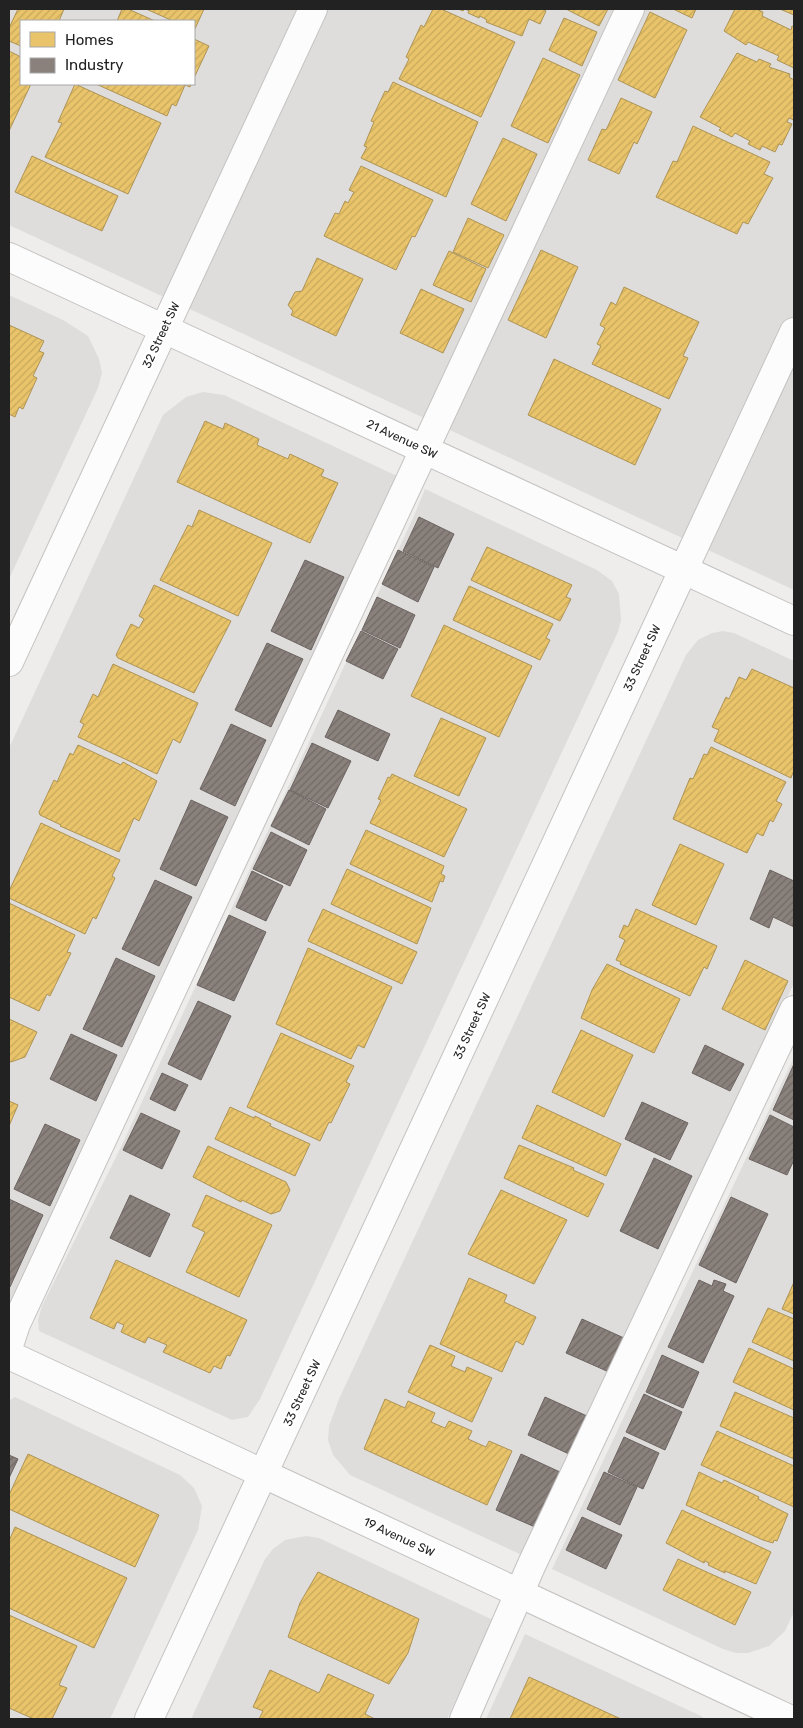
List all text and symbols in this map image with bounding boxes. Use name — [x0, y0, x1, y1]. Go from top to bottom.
legend — [20, 20, 195, 85]
text: Homes — [65, 31, 114, 49]
text: Industry — [65, 56, 124, 74]
street label: 32 Street SW — [139, 299, 183, 370]
street label: 21 Avenue SW — [364, 416, 440, 462]
street label: 33 Street SW — [620, 622, 664, 694]
street label: 33 Street SW — [450, 990, 494, 1062]
street label: 33 Street SW — [280, 1357, 324, 1429]
street label: 19 Avenue SW — [361, 1514, 437, 1560]

